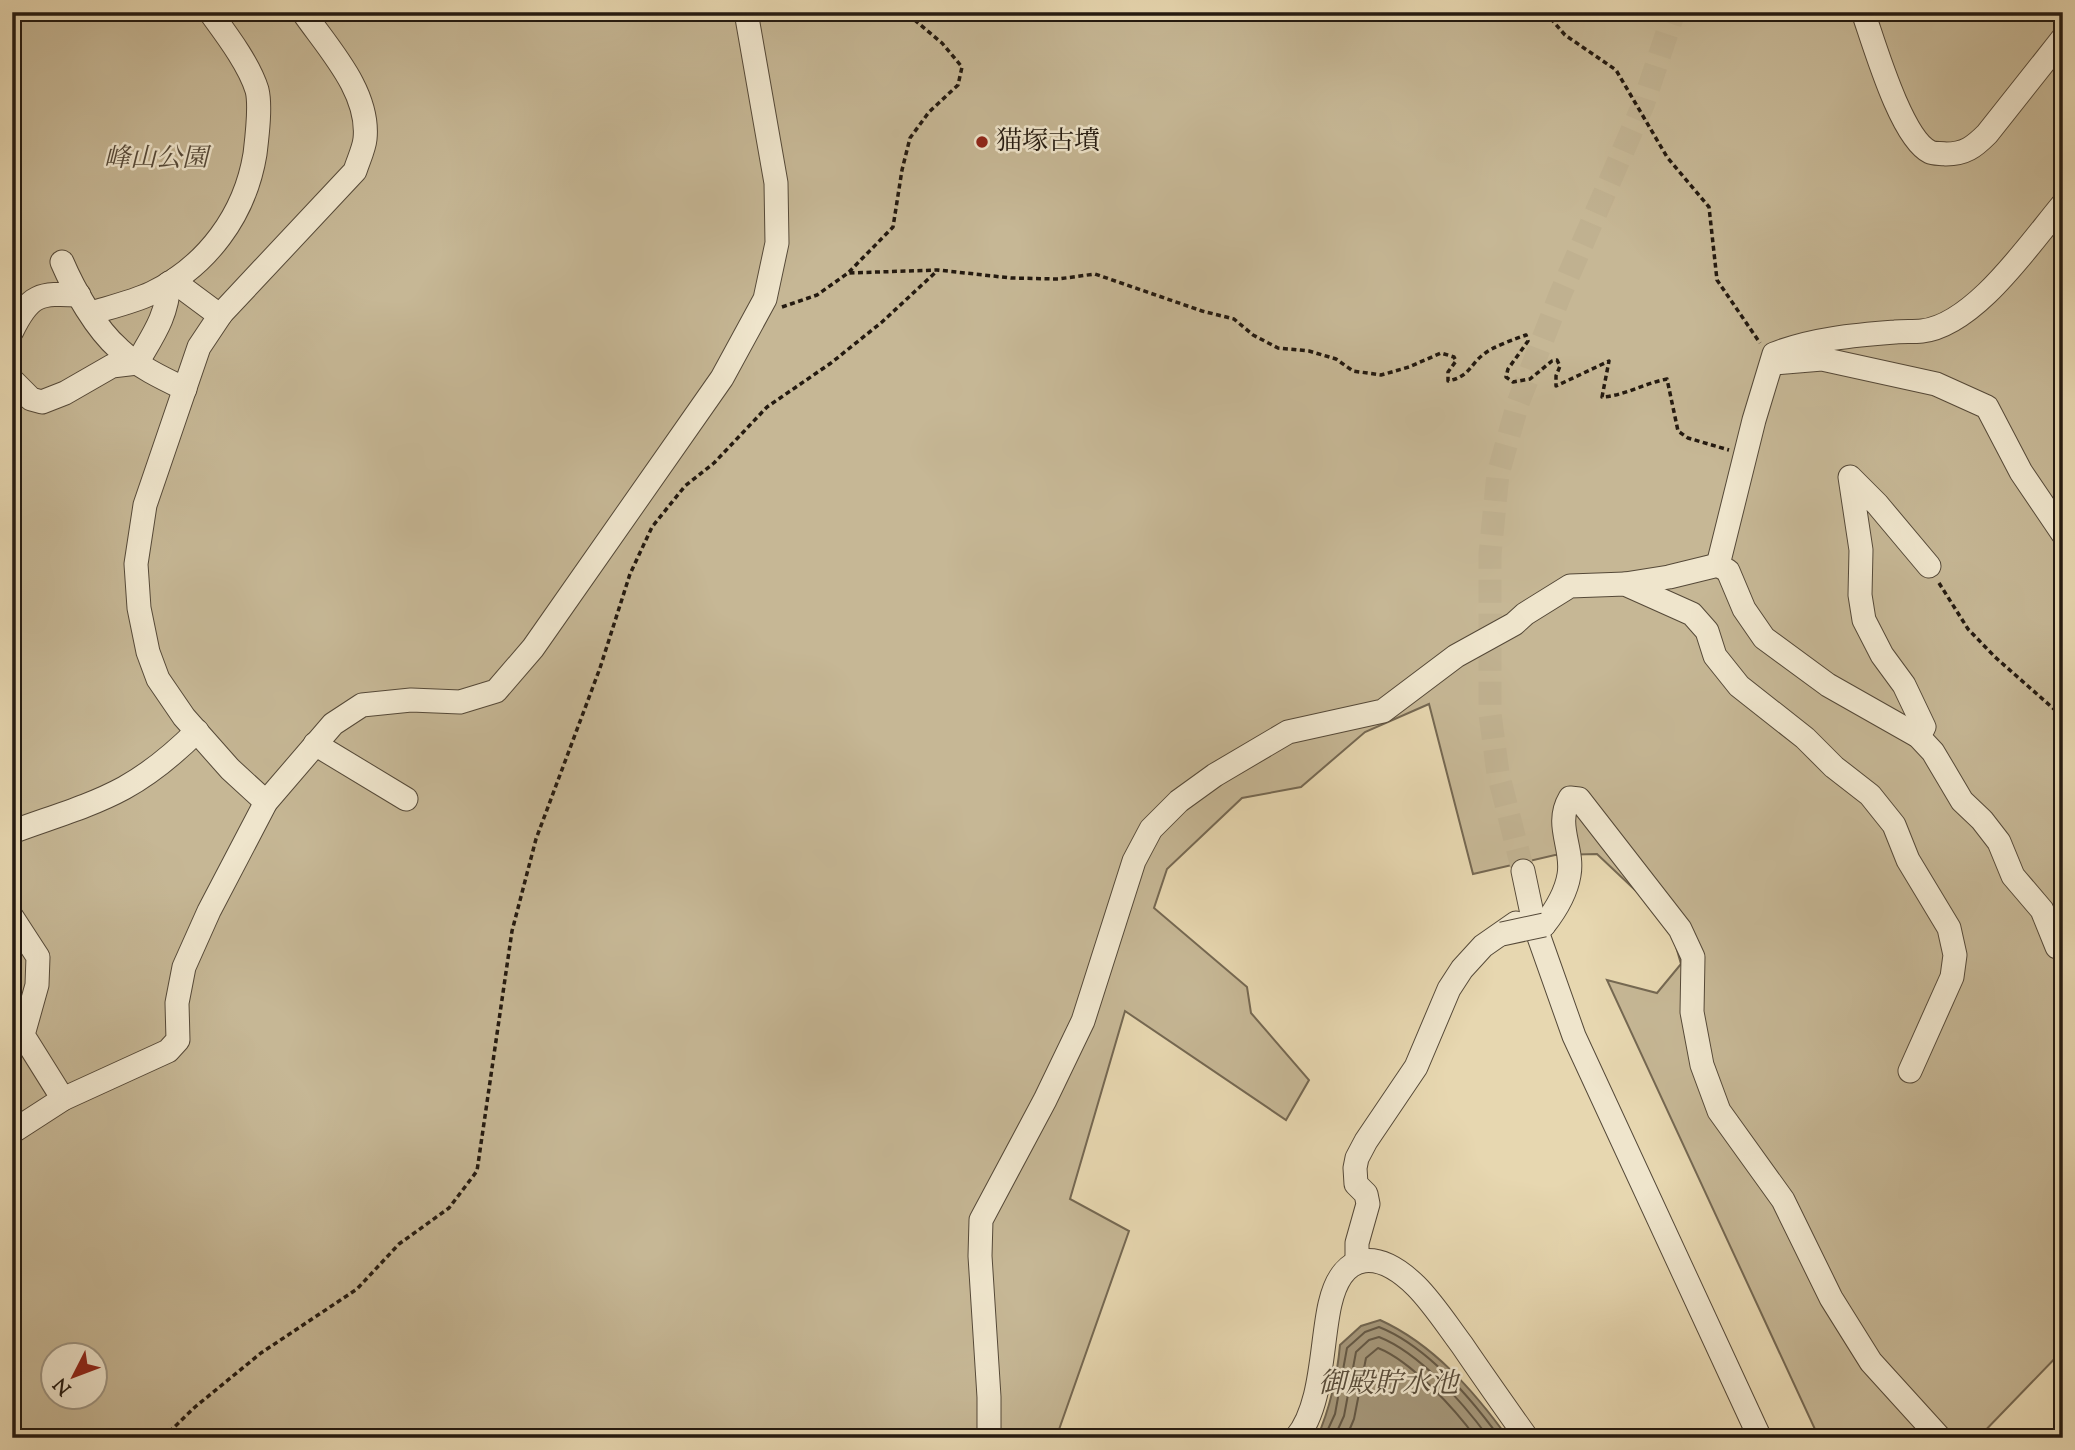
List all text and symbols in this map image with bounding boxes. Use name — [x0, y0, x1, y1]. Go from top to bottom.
place label: 猫塚古墳 — [996, 124, 1100, 161]
marker: 猫塚古墳 — [974, 134, 990, 150]
park label: 峰山公園 — [104, 141, 212, 178]
north arrow — [38, 1342, 108, 1412]
water label: 御殿貯水池 — [1318, 1365, 1461, 1405]
text: N — [48, 1371, 78, 1400]

